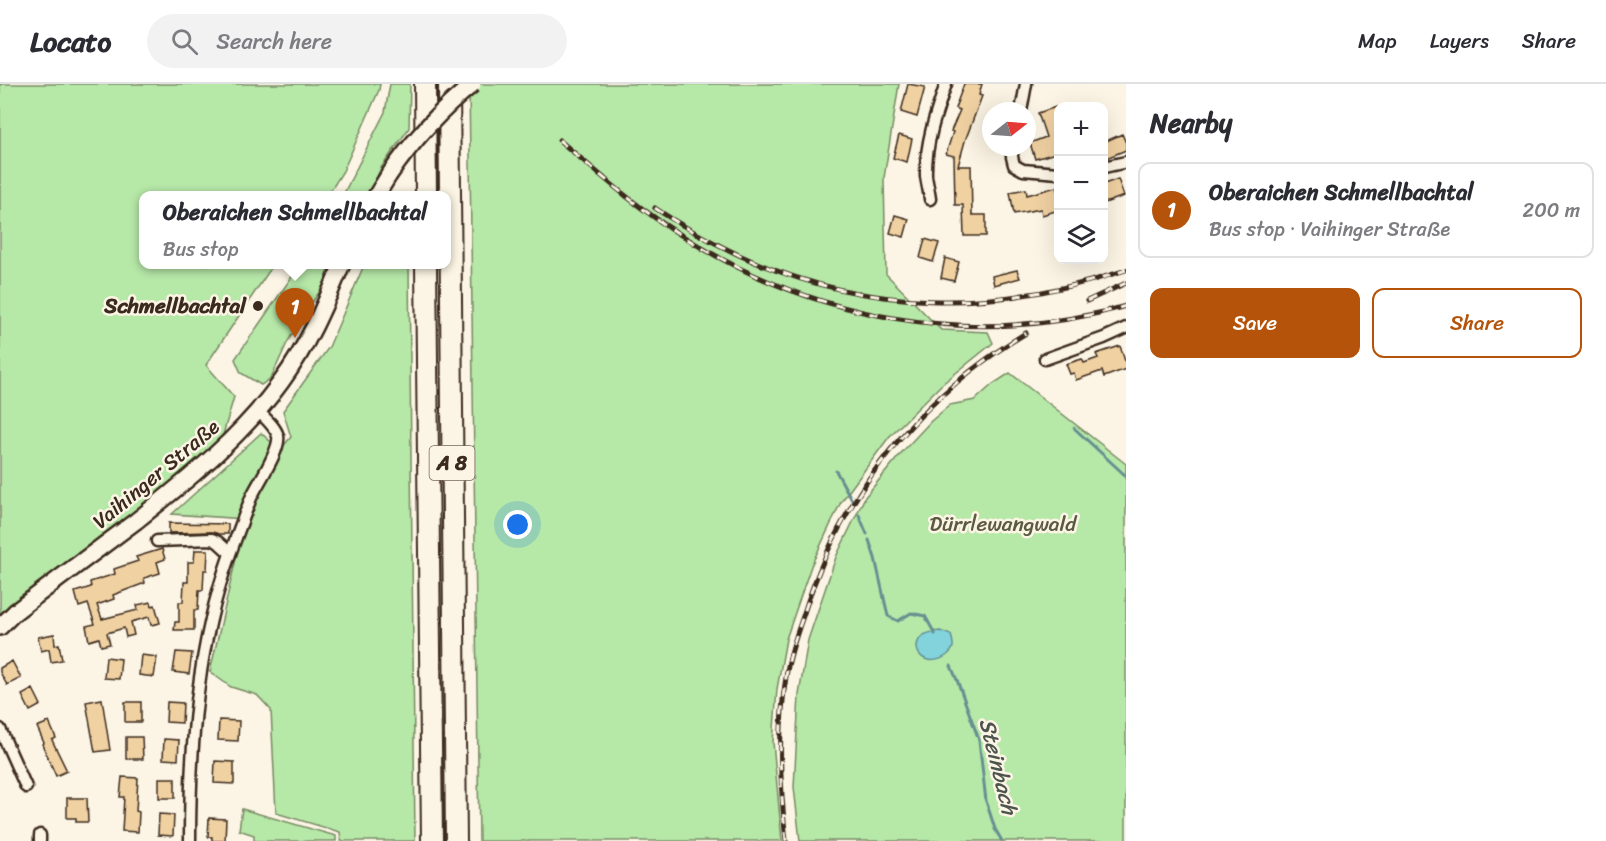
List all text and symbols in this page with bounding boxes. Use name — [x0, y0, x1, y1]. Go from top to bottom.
search box — [147, 14, 567, 68]
text: Locato — [30, 17, 111, 66]
text: Search here — [216, 22, 332, 61]
text: Map — [1358, 22, 1397, 60]
text: Layers — [1430, 22, 1489, 60]
text: Share — [1522, 22, 1576, 60]
icon: search — [168, 25, 201, 58]
text: Nearby — [1150, 100, 1232, 146]
north arrow — [982, 102, 1036, 156]
map controls — [1054, 102, 1108, 264]
button: + — [1054, 102, 1108, 156]
button: − — [1054, 156, 1108, 210]
text: Oberaichen Schmellbachtal — [1209, 173, 1473, 212]
popup — [139, 191, 451, 269]
text: Oberaichen Schmellbachtal — [163, 193, 427, 232]
text: 1 — [1167, 193, 1176, 228]
text: 200 m — [1523, 193, 1580, 228]
button: layers — [1054, 210, 1108, 264]
text: Bus stop · Vaihinger Straße — [1209, 212, 1450, 247]
text: Bus stop — [163, 232, 239, 267]
place label: Schmellbachtal — [103, 287, 247, 325]
pin: 1 — [276, 288, 314, 338]
button: Save — [1150, 288, 1360, 358]
button: Share — [1372, 288, 1582, 358]
marker: Schmellbachtal — [251, 299, 265, 313]
street label: Vaihinger Straße — [84, 409, 228, 539]
road number: A 8 — [430, 446, 474, 480]
park label: Dürrlewangwald — [930, 505, 1078, 543]
your location — [503, 510, 532, 539]
water label: Steinbach — [968, 714, 1030, 821]

